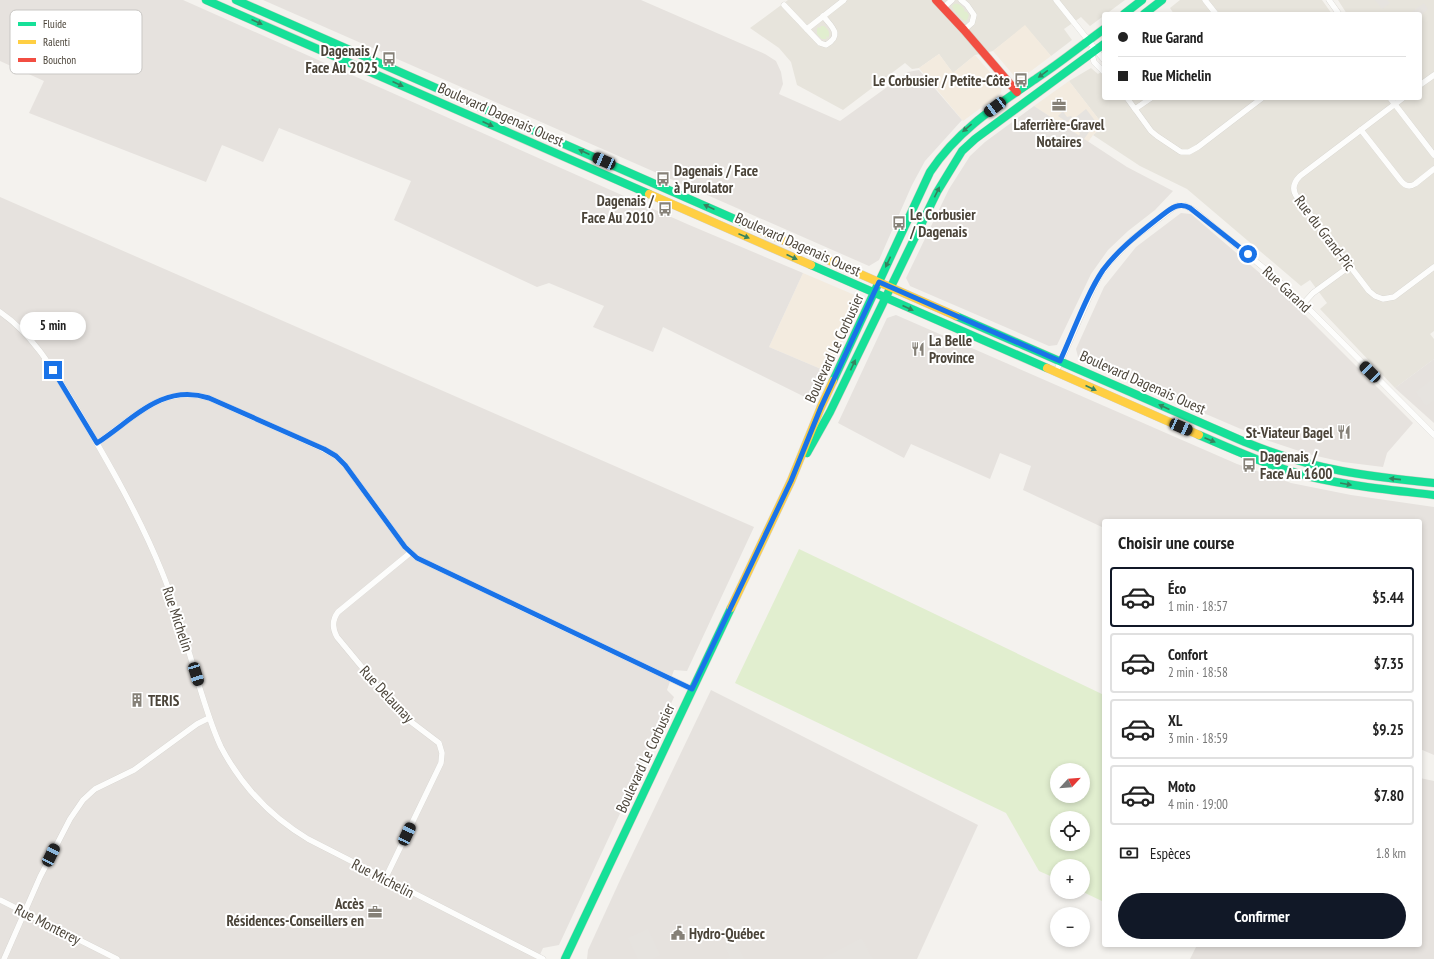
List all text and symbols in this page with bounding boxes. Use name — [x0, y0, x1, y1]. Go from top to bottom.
legend — [10, 10, 142, 74]
text: Fluide — [43, 17, 67, 31]
one-way arrow — [252, 20, 264, 26]
text: Rue Garand — [1142, 28, 1203, 47]
text: Ralenti — [43, 35, 70, 49]
place label: Dagenais / Face Au 2025 — [306, 41, 379, 77]
bus stop icon: Dagenais / Face Au 2025 — [381, 51, 397, 67]
text: Bouchon — [43, 53, 76, 67]
text: Rue Michelin — [1142, 66, 1211, 85]
one-way arrow — [1038, 69, 1048, 77]
place label: Le Corbusier / Petite-Côte — [873, 71, 1010, 90]
bus stop icon: Le Corbusier / Petite-Côte — [1013, 72, 1029, 88]
street label: Boulevard Dagenais Ouest — [435, 78, 567, 150]
one-way arrow — [393, 82, 405, 88]
car — [982, 95, 1008, 119]
office icon: Laferrière-Gravel Notaires — [1051, 97, 1067, 113]
place label: Laferrière-Gravel Notaires — [1014, 115, 1105, 151]
one-way arrow — [482, 121, 494, 127]
one-way arrow — [962, 124, 973, 133]
one-way arrow — [577, 149, 589, 155]
car — [591, 151, 617, 171]
place label: Dagenais / Face à Purolator — [674, 161, 758, 197]
bus stop icon: Dagenais / Face à Purolator — [655, 171, 671, 187]
one-way arrow — [933, 186, 940, 198]
place label: Dagenais / Face Au 2010 — [582, 191, 655, 227]
street label: Rue du Grand-Pic — [1290, 192, 1360, 275]
bus stop icon: Dagenais / Face Au 2010 — [657, 201, 673, 217]
one-way arrow — [703, 204, 715, 210]
place label: Le Corbusier / Dagenais — [909, 205, 976, 241]
street label: Boulevard Dagenais Ouest — [732, 208, 864, 280]
bus stop icon: Le Corbusier / Dagenais — [891, 215, 907, 231]
one-way arrow — [739, 233, 750, 239]
route start — [1239, 245, 1257, 263]
one-way arrow — [786, 254, 798, 260]
one-way arrow — [885, 256, 891, 267]
street label: Rue Garand — [1259, 262, 1315, 316]
street label: Boulevard Le Corbusier — [800, 289, 868, 406]
one-way arrow — [903, 305, 914, 311]
callout: 5 min — [20, 312, 86, 340]
text: 5 min — [40, 317, 66, 334]
place label: La Belle Province — [929, 331, 974, 367]
restaurant icon: La Belle Province — [910, 341, 926, 357]
street label: Boulevard Dagenais Ouest — [1077, 346, 1209, 418]
one-way arrow — [850, 359, 856, 370]
car — [1357, 359, 1383, 385]
route end — [44, 361, 62, 379]
one-way arrow — [1086, 385, 1097, 391]
one-way arrow — [1157, 403, 1169, 409]
car — [1168, 417, 1194, 437]
place label: St-Viateur Bagel — [1246, 423, 1333, 442]
restaurant icon: St-Viateur Bagel — [1336, 424, 1352, 440]
one-way arrow — [1205, 437, 1216, 443]
place label: Dagenais / Face Au 1600 — [1260, 447, 1332, 483]
bus stop icon: Dagenais / Face Au 1600 — [1241, 457, 1257, 473]
one-way arrow — [1389, 475, 1401, 482]
one-way arrow — [1340, 481, 1352, 487]
text: Choisir une course — [1118, 531, 1235, 554]
icon: car — [1120, 579, 1156, 615]
text: Éco — [1168, 579, 1186, 598]
street label: Rue Michelin — [159, 584, 197, 654]
text: $5.44 — [1372, 588, 1404, 607]
text: 1 min · 18:57 — [1168, 598, 1228, 615]
icon: car — [1120, 645, 1156, 681]
text: Confort — [1168, 645, 1208, 664]
text: $7.35 — [1374, 654, 1404, 673]
car — [187, 661, 205, 687]
street label: Rue Delaunay — [356, 661, 419, 727]
text: 2 min · 18:58 — [1168, 664, 1228, 681]
place label: TERIS — [148, 691, 180, 710]
building icon: TERIS — [129, 692, 145, 708]
street label: Boulevard Le Corbusier — [611, 699, 679, 816]
icon: car — [1120, 711, 1156, 747]
text: XL — [1168, 711, 1182, 730]
text: $9.25 — [1372, 720, 1404, 739]
text: 3 min · 18:59 — [1168, 730, 1228, 747]
north arrow — [1050, 763, 1090, 803]
map controls — [1050, 763, 1090, 947]
icon: car — [1120, 777, 1156, 813]
text: Moto — [1168, 777, 1196, 796]
text: $7.80 — [1374, 786, 1404, 805]
text: 4 min · 19:00 — [1168, 796, 1228, 813]
button: locate — [1050, 811, 1090, 851]
car — [396, 821, 418, 847]
car — [40, 842, 62, 868]
icon: cash — [1118, 842, 1140, 864]
text: Espèces — [1150, 844, 1190, 863]
text: 1.8 km — [1376, 845, 1406, 862]
street label: Rue Michelin — [349, 854, 417, 902]
button: + — [1050, 859, 1090, 899]
button: Confirmer — [1118, 893, 1406, 939]
place label: Accès Résidences-Conseillers en — [227, 894, 364, 930]
street label: Rue Monterey — [12, 899, 85, 949]
office icon: Accès Résidences-Conseillers en — [367, 904, 383, 920]
button: − — [1050, 907, 1090, 947]
place label: Hydro-Québec — [689, 924, 766, 943]
public building icon: Hydro-Québec — [670, 925, 686, 941]

